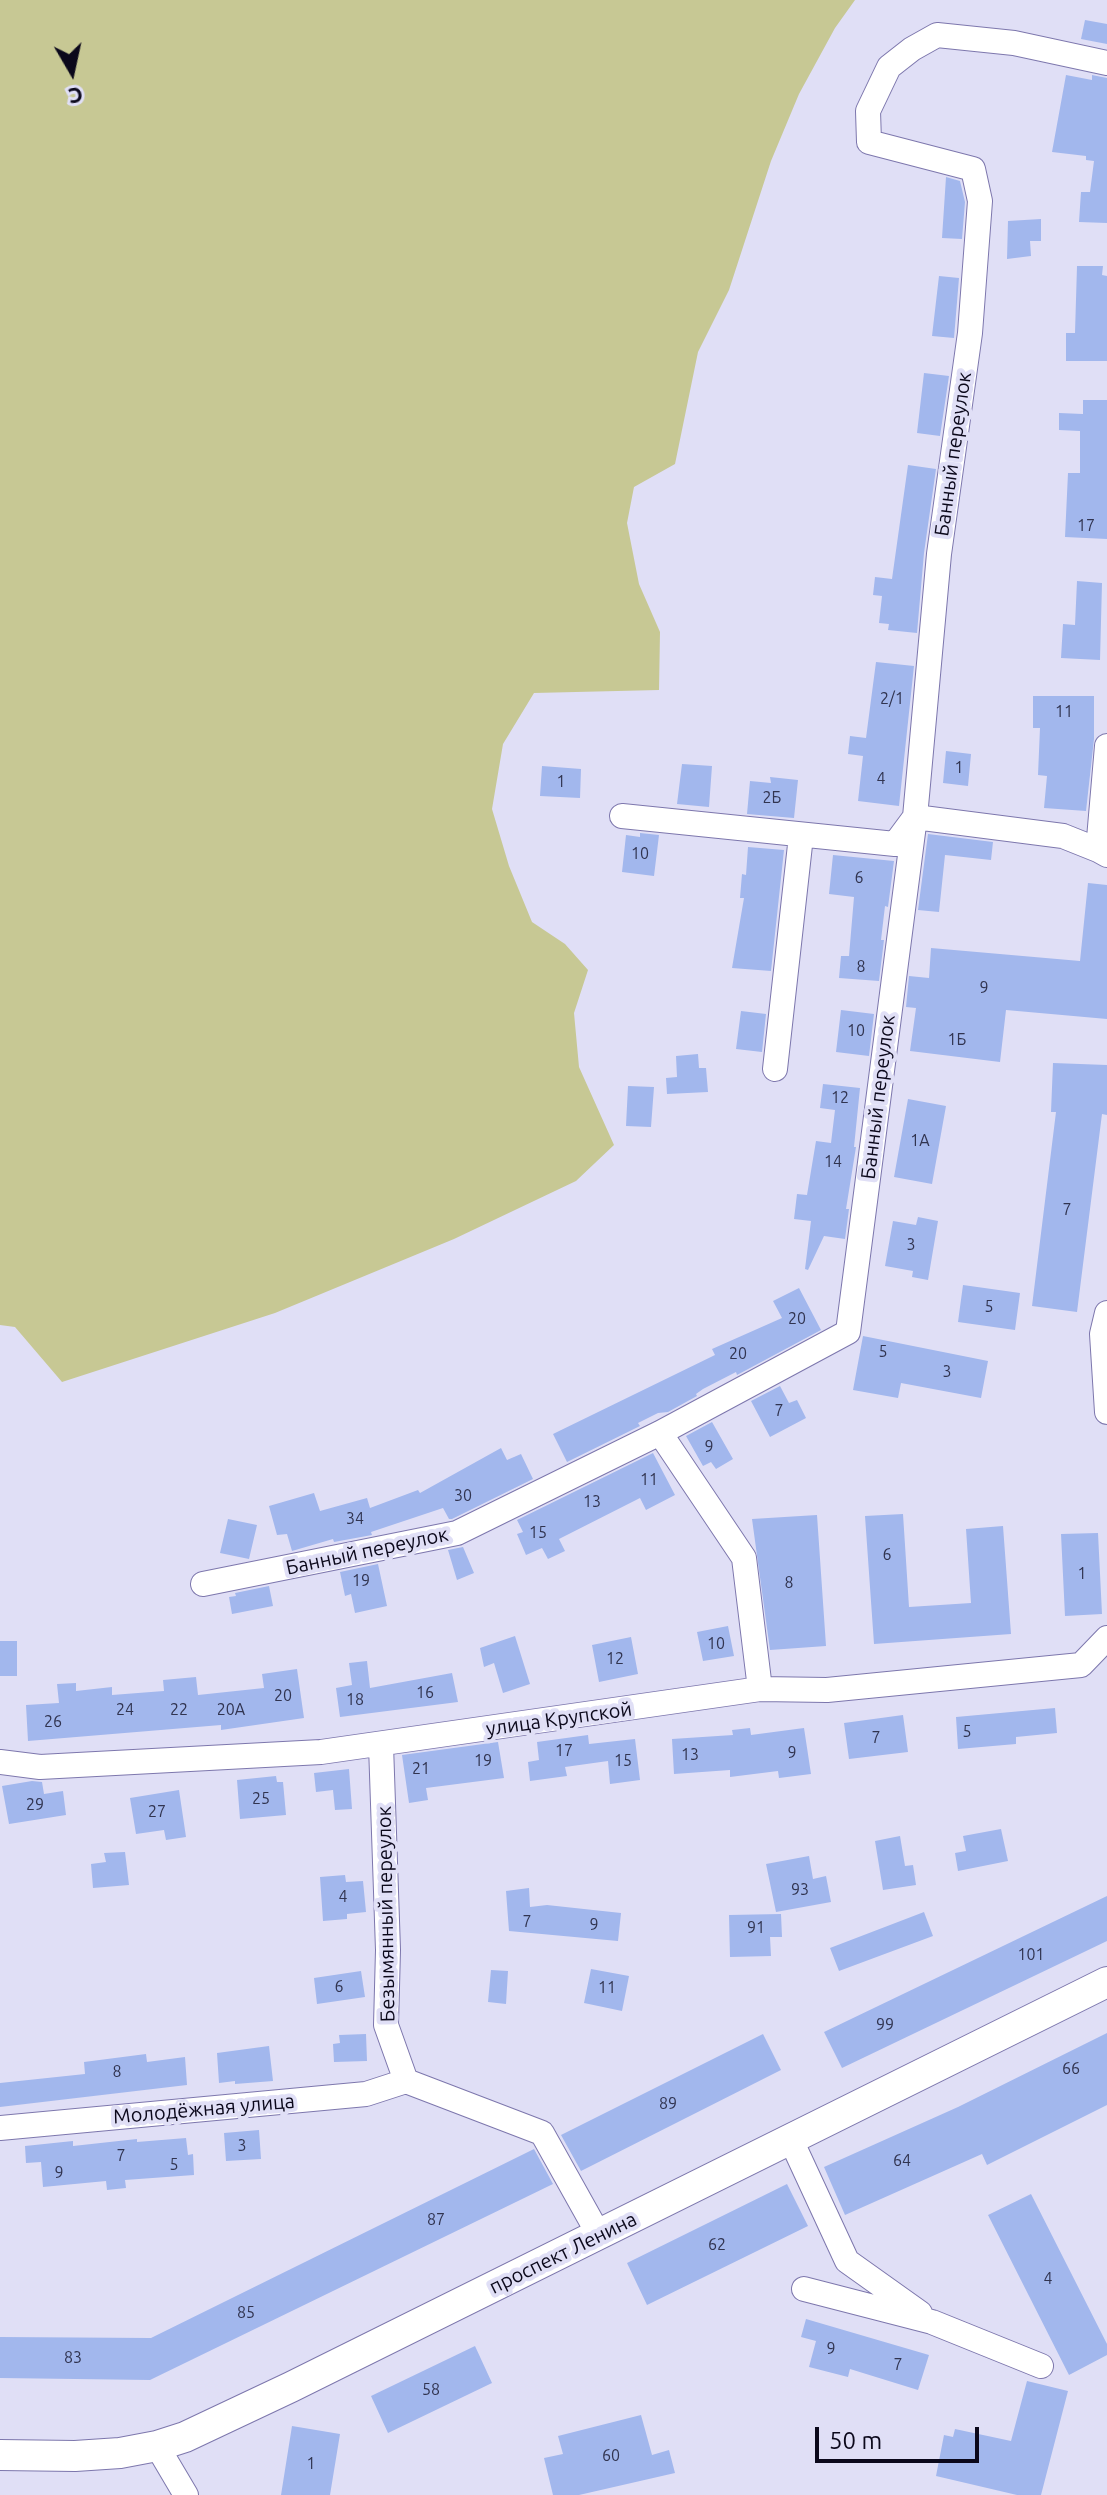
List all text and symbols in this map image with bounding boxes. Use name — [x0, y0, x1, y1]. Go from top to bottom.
north arrow — [32, 32, 112, 112]
text: С — [67, 83, 85, 110]
street label: Банный переулок — [930, 370, 976, 538]
house number: 17 — [1077, 516, 1095, 536]
house number: 2/1 — [880, 689, 904, 709]
house number: 11 — [1055, 702, 1073, 722]
house number: 1 — [954, 758, 964, 778]
house number: 4 — [876, 769, 886, 789]
house number: 1 — [556, 772, 566, 792]
house number: 2Б — [763, 788, 781, 808]
house number: 10 — [631, 844, 649, 864]
house number: 6 — [854, 868, 864, 888]
house number: 8 — [856, 957, 866, 977]
house number: 9 — [979, 978, 989, 998]
street label: Банный переулок — [856, 1013, 900, 1181]
house number: 10 — [847, 1021, 865, 1041]
house number: 1Б — [948, 1030, 966, 1050]
house number: 12 — [831, 1088, 849, 1108]
house number: 1А — [910, 1131, 930, 1151]
house number: 14 — [824, 1152, 842, 1172]
house number: 7 — [1062, 1200, 1072, 1220]
house number: 3 — [906, 1235, 916, 1255]
house number: 5 — [984, 1297, 994, 1317]
house number: 20 — [788, 1309, 806, 1329]
house number: 5 — [878, 1342, 888, 1362]
house number: 20 — [729, 1344, 747, 1364]
house number: 3 — [942, 1362, 952, 1382]
house number: 7 — [774, 1401, 784, 1421]
house number: 9 — [704, 1437, 714, 1457]
house number: 11 — [640, 1470, 658, 1490]
house number: 30 — [454, 1486, 472, 1506]
house number: 13 — [583, 1492, 601, 1512]
house number: 34 — [346, 1509, 364, 1529]
street label: Банный переулок — [284, 1522, 450, 1580]
house number: 15 — [529, 1523, 547, 1543]
house number: 6 — [882, 1545, 892, 1565]
house number: 1 — [1077, 1564, 1087, 1584]
house number: 19 — [352, 1571, 370, 1591]
house number: 8 — [784, 1573, 794, 1593]
house number: 10 — [707, 1634, 725, 1654]
house number: 12 — [606, 1649, 624, 1669]
house number: 16 — [416, 1683, 434, 1703]
house number: 20 — [274, 1686, 292, 1706]
house number: 18 — [346, 1690, 364, 1710]
street label: улица Крупской — [485, 1697, 633, 1741]
house number: 24 — [116, 1700, 134, 1720]
house number: 22 — [170, 1700, 188, 1720]
house number: 20А — [217, 1700, 245, 1720]
house number: 26 — [44, 1712, 62, 1732]
house number: 5 — [962, 1722, 972, 1742]
house number: 7 — [871, 1728, 881, 1748]
house number: 17 — [555, 1741, 573, 1761]
house number: 9 — [787, 1743, 797, 1763]
house number: 13 — [681, 1745, 699, 1765]
house number: 19 — [474, 1751, 492, 1771]
house number: 15 — [614, 1751, 632, 1771]
house number: 21 — [412, 1759, 430, 1779]
house number: 25 — [252, 1789, 270, 1809]
house number: 29 — [26, 1795, 44, 1815]
house number: 27 — [148, 1802, 166, 1822]
street label: Безымянный переулок — [372, 1806, 400, 2022]
house number: 93 — [791, 1880, 809, 1900]
house number: 4 — [338, 1887, 348, 1907]
house number: 7 — [522, 1912, 532, 1932]
house number: 9 — [589, 1915, 599, 1935]
house number: 91 — [747, 1918, 765, 1938]
house number: 101 — [1017, 1945, 1045, 1965]
house number: 6 — [334, 1977, 344, 1997]
house number: 11 — [598, 1978, 616, 1998]
house number: 99 — [876, 2015, 894, 2035]
house number: 66 — [1062, 2059, 1080, 2079]
house number: 8 — [112, 2062, 122, 2082]
street label: Молодёжная улица — [112, 2089, 296, 2129]
house number: 89 — [659, 2094, 677, 2114]
house number: 3 — [237, 2136, 247, 2156]
house number: 7 — [116, 2146, 126, 2166]
house number: 64 — [893, 2151, 911, 2171]
house number: 5 — [169, 2155, 179, 2175]
house number: 9 — [54, 2163, 64, 2183]
street label: проспект Ленина — [485, 2207, 641, 2299]
house number: 87 — [427, 2210, 445, 2230]
house number: 62 — [708, 2235, 726, 2255]
house number: 4 — [1043, 2269, 1053, 2289]
house number: 85 — [237, 2303, 255, 2323]
house number: 9 — [826, 2339, 836, 2359]
house number: 83 — [64, 2348, 82, 2368]
house number: 7 — [893, 2355, 903, 2375]
house number: 58 — [422, 2380, 440, 2400]
scale bar — [819, 2411, 983, 2461]
text: 50 m — [829, 2427, 882, 2454]
house number: 60 — [602, 2446, 620, 2466]
house number: 1 — [306, 2454, 316, 2474]

